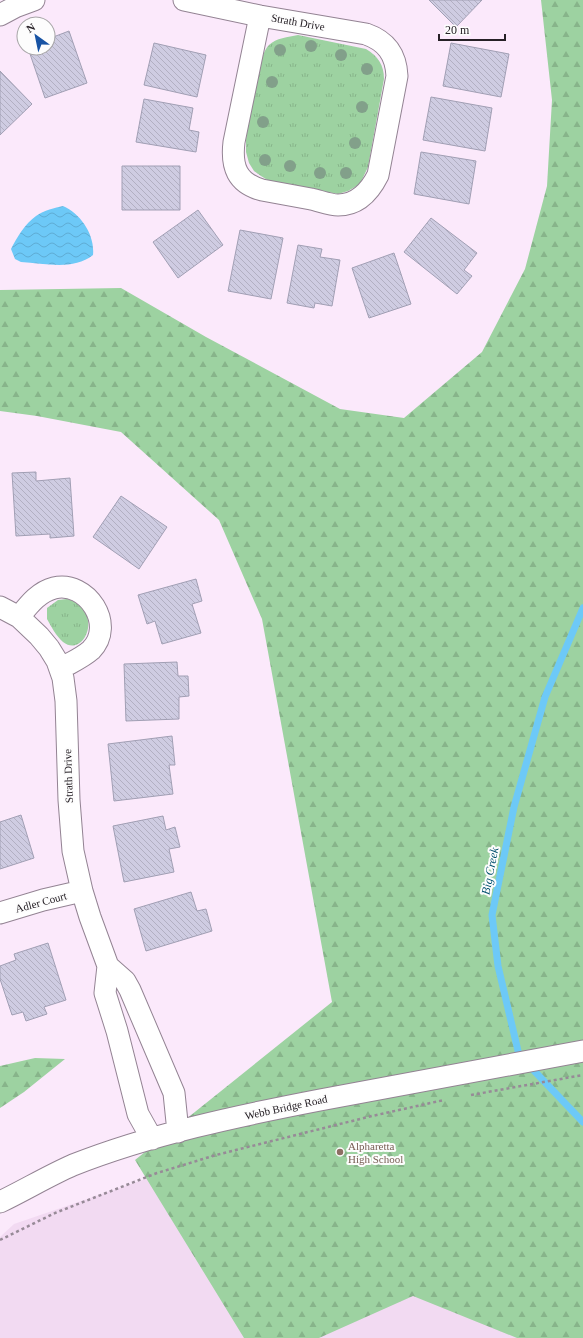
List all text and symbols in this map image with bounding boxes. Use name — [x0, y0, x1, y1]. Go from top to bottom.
street label: Strath Drive — [270, 11, 326, 33]
north arrow — [16, 16, 56, 56]
scale bar — [439, 16, 505, 42]
text: N — [24, 20, 37, 35]
text: 20 m — [445, 23, 470, 37]
street label: Strath Drive — [61, 749, 75, 803]
water label: Big Creek — [479, 846, 502, 896]
street label: Adler Court — [14, 889, 68, 915]
street label: Webb Bridge Road — [244, 1092, 329, 1122]
place label: Alpharetta High School — [348, 1140, 403, 1165]
marker: Alpharetta High School — [335, 1147, 345, 1157]

